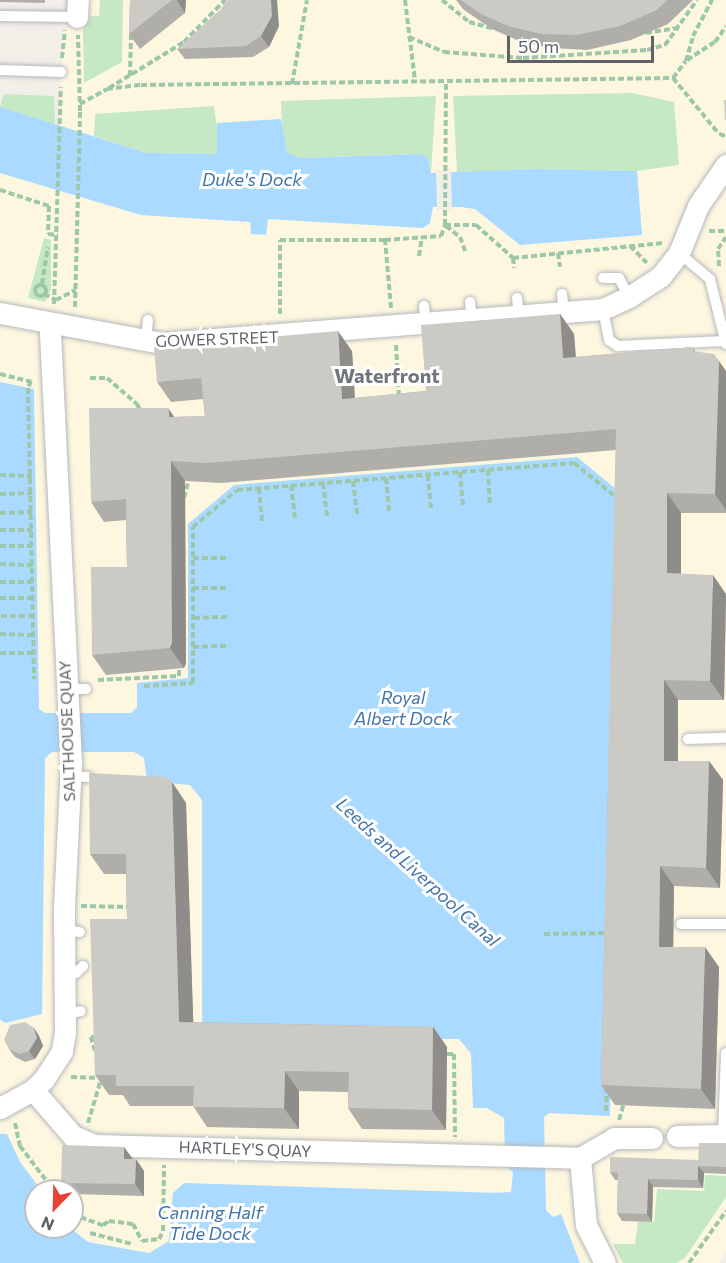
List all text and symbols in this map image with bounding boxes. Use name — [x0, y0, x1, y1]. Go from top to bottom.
scale bar — [510, 24, 657, 62]
text: 50 m — [518, 35, 559, 57]
water label: Duke's Dock — [202, 168, 302, 190]
street label: GOWER STREET — [155, 327, 279, 351]
district label: Waterfront — [334, 363, 440, 387]
street label: SALTHOUSE QUAY — [55, 660, 79, 802]
water label: Royal Albert Dock — [354, 687, 452, 730]
water label: Leeds and Liverpool Canal — [332, 793, 504, 951]
street label: HARTLEY'S QUAY — [178, 1137, 312, 1161]
north arrow — [24, 1179, 84, 1239]
water label: Canning Half Tide Dock — [157, 1202, 263, 1244]
text: N — [38, 1213, 57, 1235]

